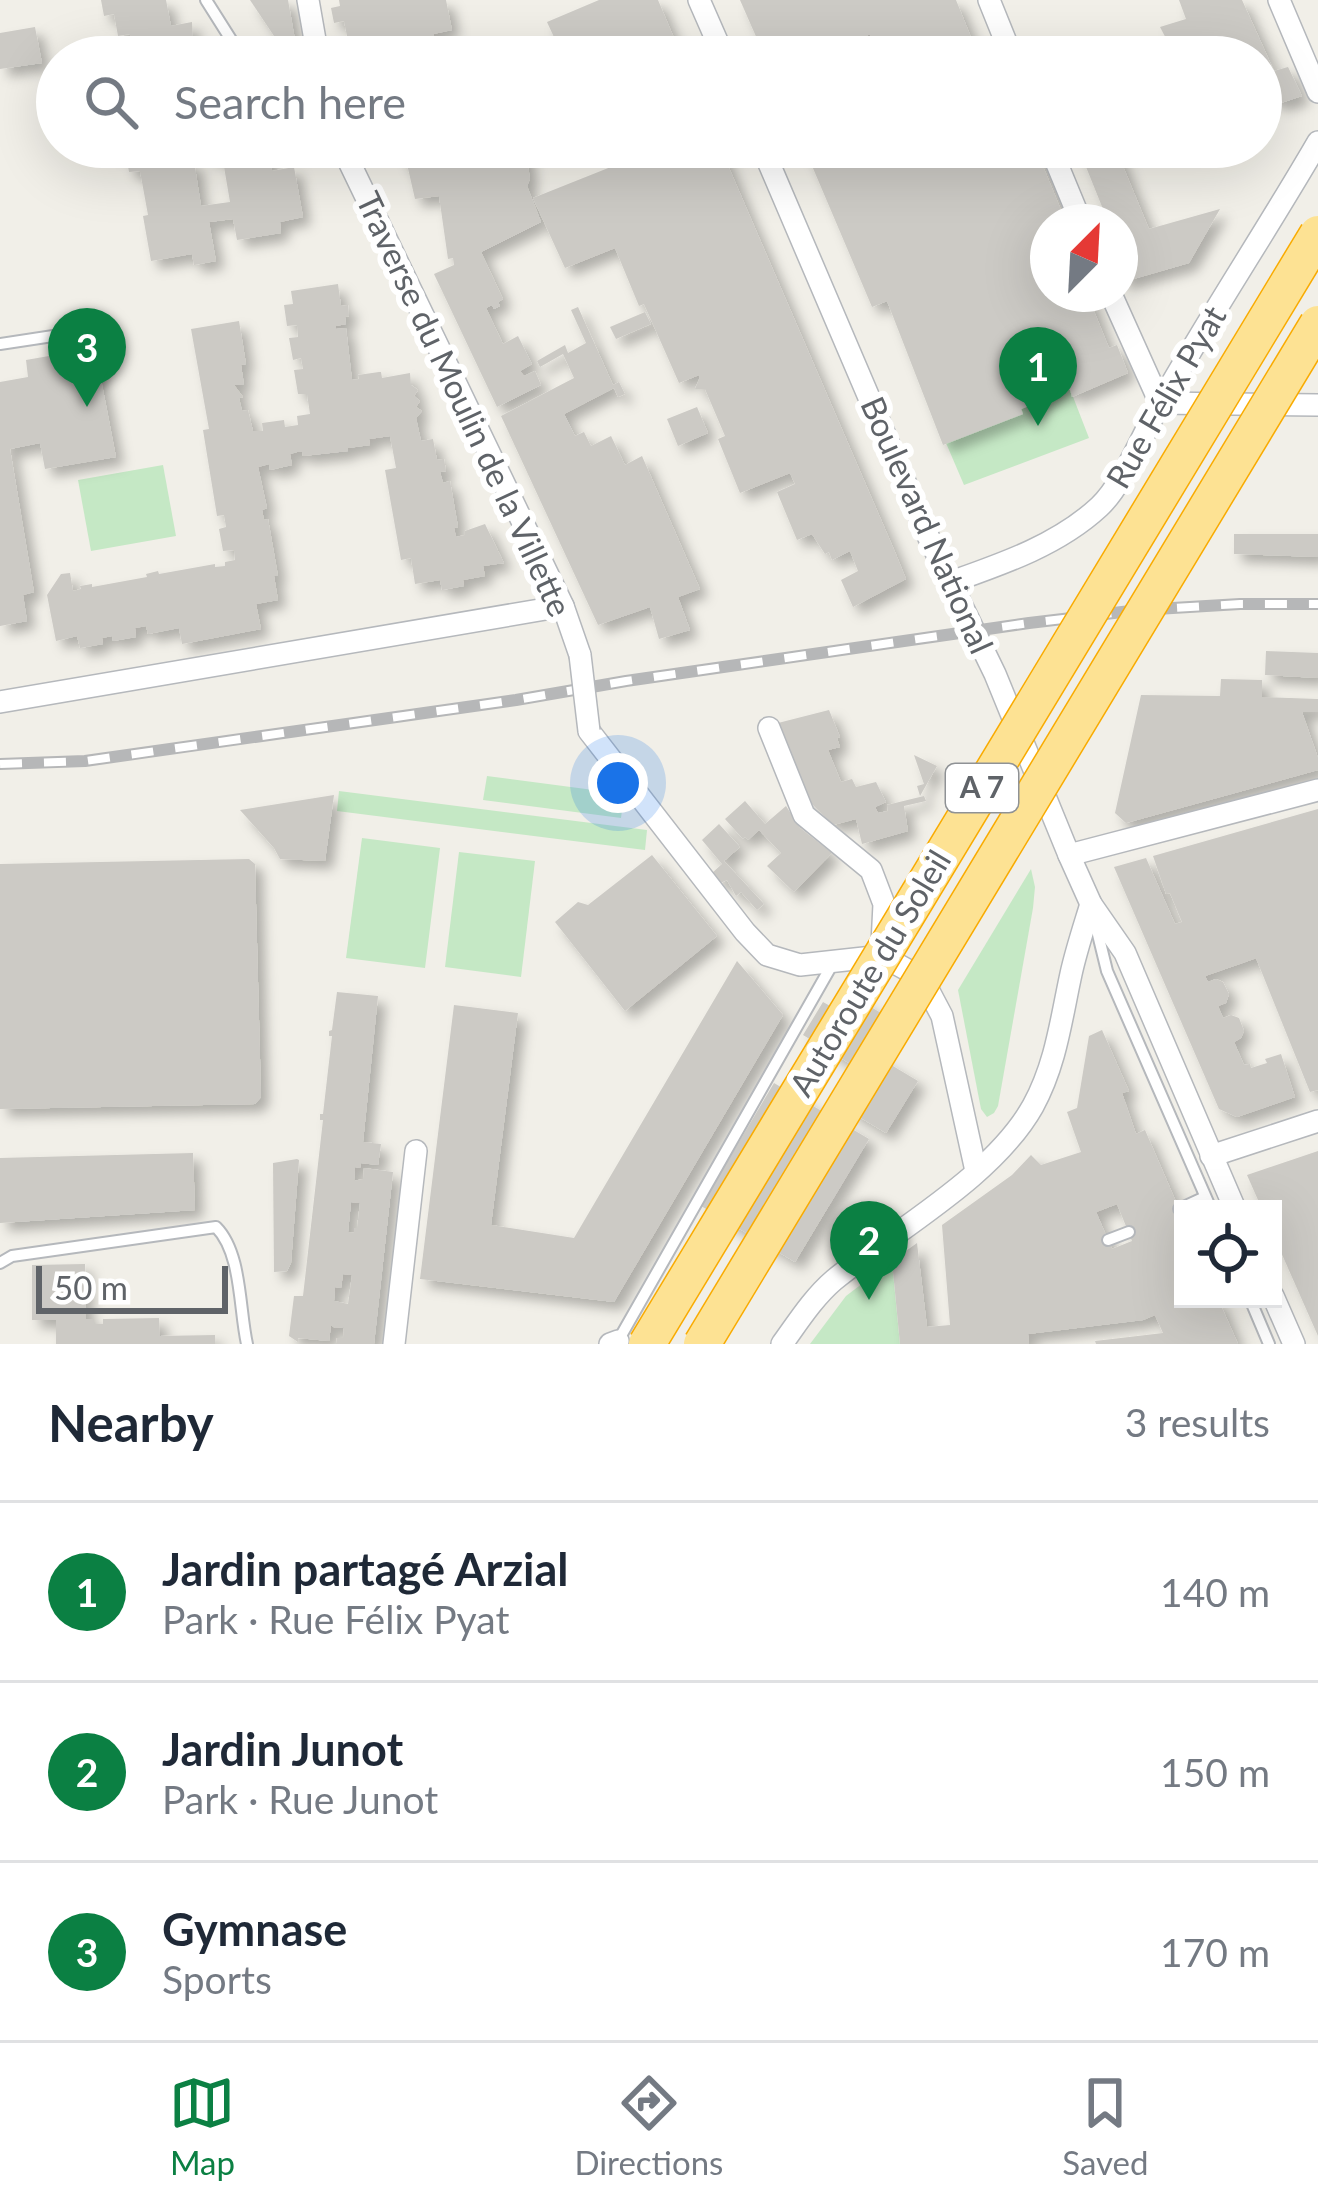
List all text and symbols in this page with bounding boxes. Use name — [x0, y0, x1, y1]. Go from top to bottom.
search box — [36, 36, 1282, 168]
icon: search — [78, 69, 144, 135]
text: Search here — [174, 75, 406, 129]
street label: Traverse du Moulin de la Villette — [349, 185, 581, 622]
north arrow — [1030, 204, 1138, 312]
street label: Rue Félix Pyat — [1097, 298, 1234, 495]
pin: 3 — [48, 308, 126, 407]
pin: 1 — [999, 327, 1077, 426]
street label: Boulevard National — [853, 390, 1003, 659]
your location — [588, 753, 648, 813]
road number: A 7 — [946, 764, 1018, 812]
street label: Autoroute du Soleil — [780, 842, 958, 1103]
map controls — [1174, 1200, 1282, 1308]
button: locate — [1174, 1200, 1282, 1308]
pin: 2 — [830, 1201, 908, 1300]
scale bar — [36, 1260, 228, 1313]
text: 50 m — [54, 1267, 128, 1307]
text: Nearby — [48, 1392, 214, 1453]
text: 3 results — [1125, 1399, 1270, 1445]
text: Jardin partagé Arzial — [162, 1542, 569, 1596]
text: 1 — [76, 1569, 98, 1615]
text: 140 m — [1160, 1569, 1270, 1615]
text: Park · Rue Félix Pyat — [162, 1596, 509, 1642]
text: Jardin Junot — [162, 1722, 403, 1776]
text: 2 — [76, 1749, 98, 1795]
text: 150 m — [1160, 1749, 1270, 1795]
text: Park · Rue Junot — [162, 1776, 438, 1822]
text: Gymnase — [162, 1902, 347, 1956]
text: 3 — [76, 1929, 98, 1975]
text: 170 m — [1160, 1929, 1270, 1975]
text: Sports — [162, 1956, 272, 2002]
tab: Map — [169, 2070, 235, 2182]
tab: Directions — [574, 2070, 723, 2182]
tab: Saved — [1062, 2070, 1149, 2182]

